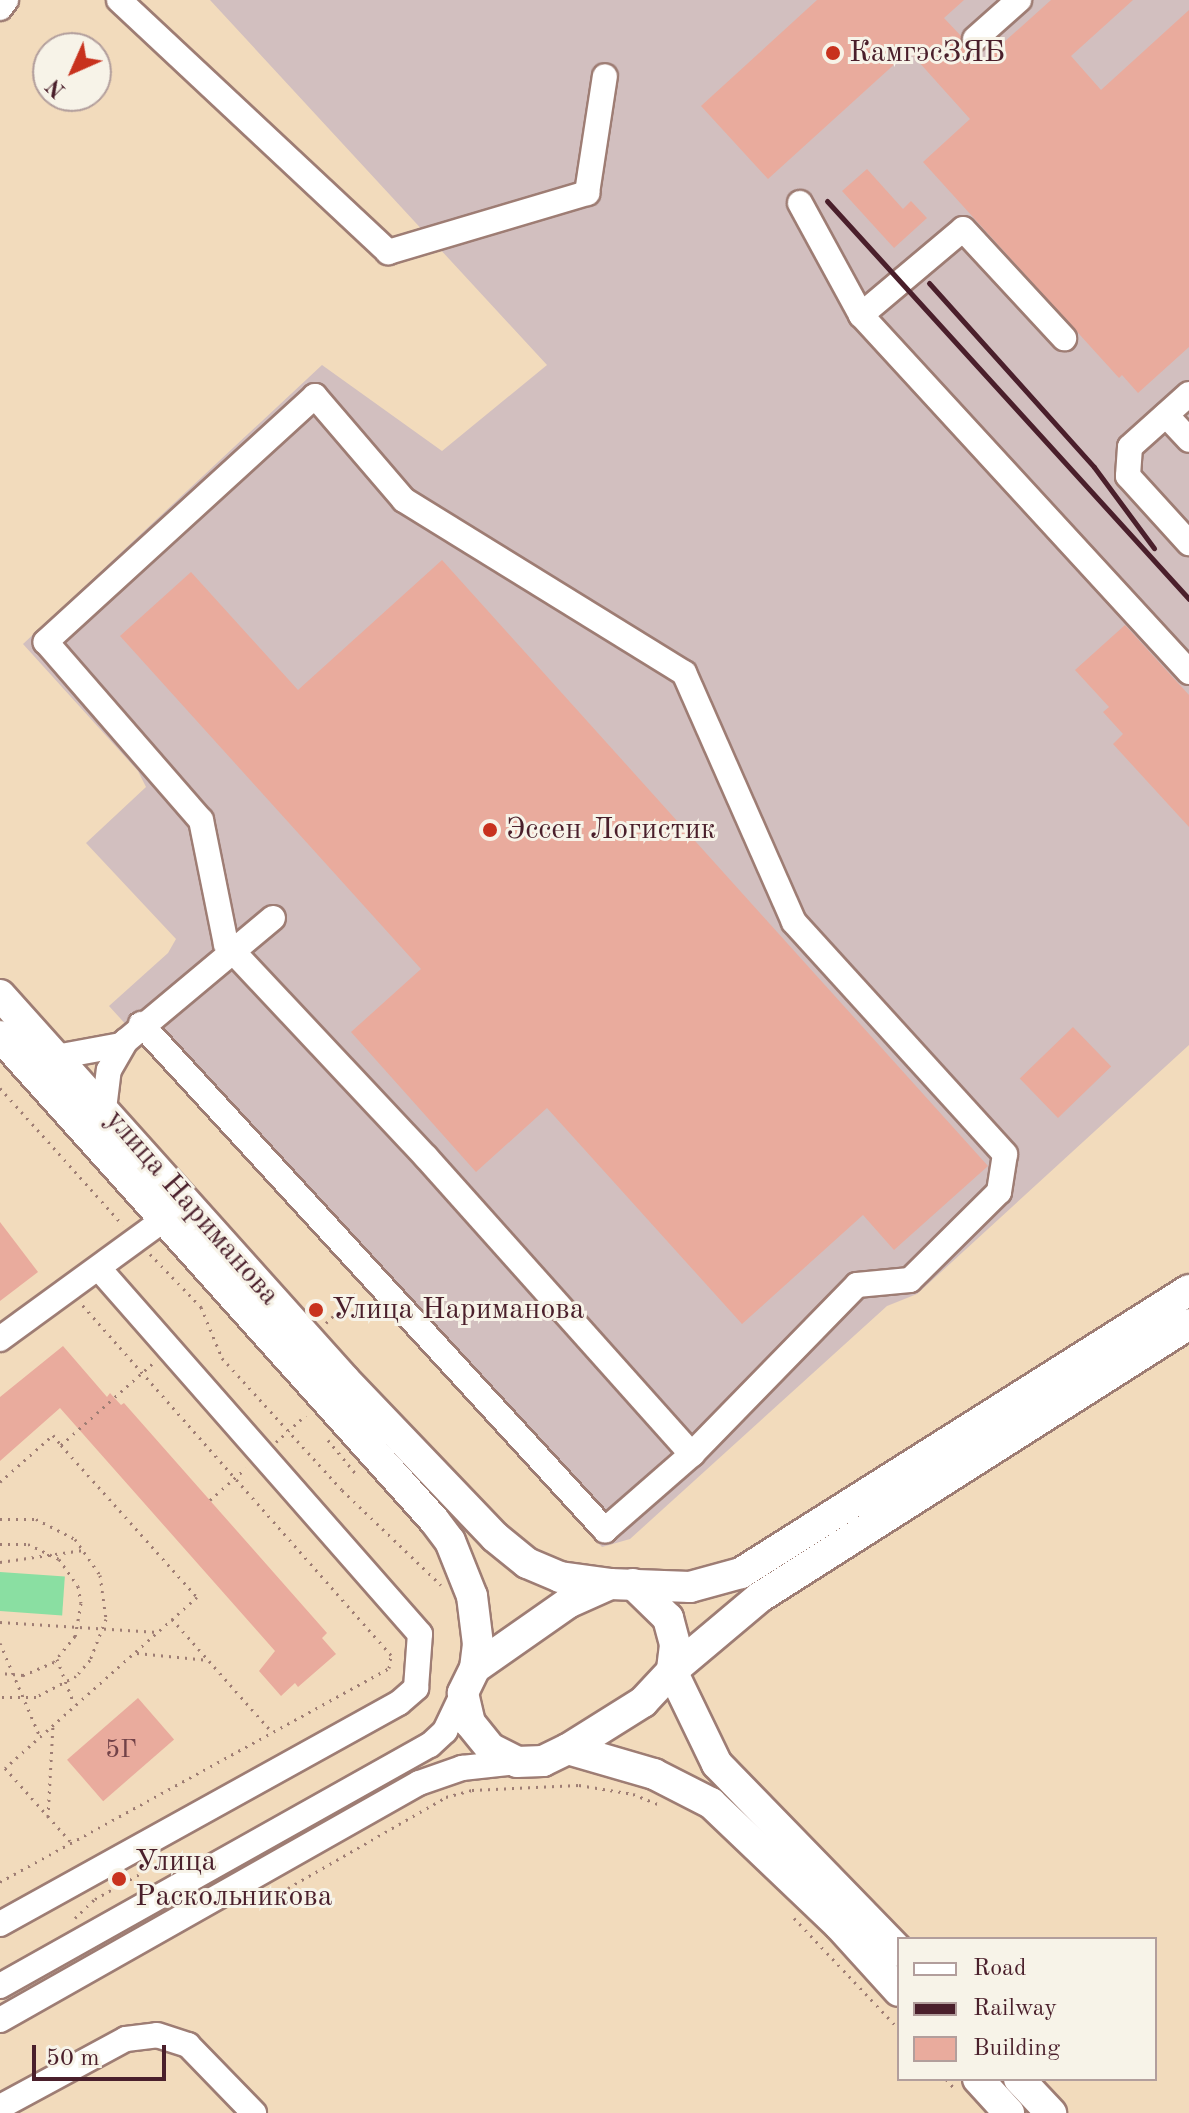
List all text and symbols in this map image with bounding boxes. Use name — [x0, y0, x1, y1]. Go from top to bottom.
north arrow — [32, 32, 112, 112]
place label: КамгэсЗЯБ — [849, 35, 1005, 71]
marker: КамгэсЗЯБ — [824, 44, 842, 62]
text: N — [43, 74, 70, 101]
place label: Эссен Логистик — [506, 812, 716, 848]
marker: Эссен Логистик — [481, 821, 499, 839]
street label: улица Нариманова — [97, 1103, 287, 1313]
place label: Улица Нариманова — [332, 1292, 585, 1328]
marker: Улица Нариманова — [307, 1301, 325, 1319]
house number: 5Г — [105, 1735, 137, 1767]
place label: Улица Раскольникова — [135, 1844, 333, 1914]
marker: Улица Раскольникова — [110, 1870, 128, 1888]
legend — [897, 1937, 1157, 2081]
text: Road — [973, 1957, 1026, 1981]
text: Railway — [973, 1997, 1057, 2021]
scale bar — [36, 2029, 170, 2079]
text: Building — [973, 2037, 1060, 2061]
text: 50 m — [46, 2047, 100, 2071]

